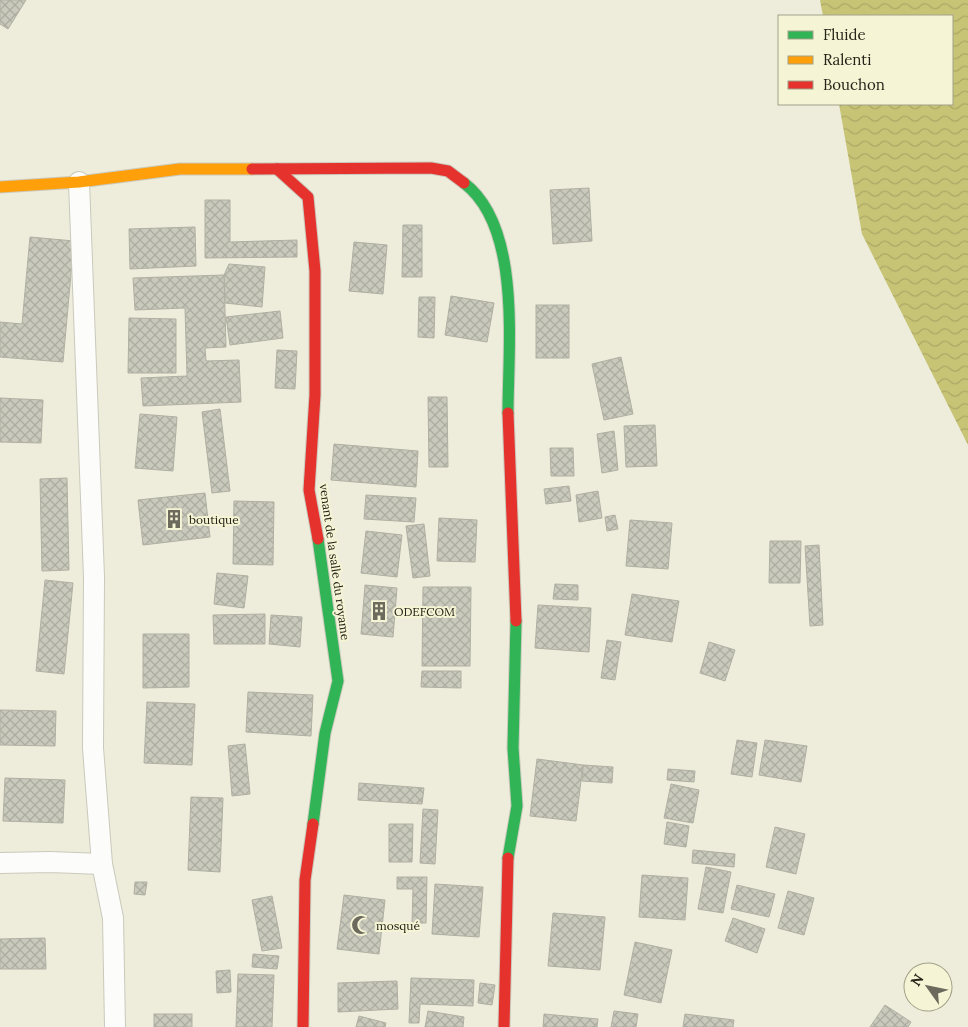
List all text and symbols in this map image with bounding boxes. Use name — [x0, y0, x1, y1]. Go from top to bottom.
legend — [778, 15, 953, 105]
text: Fluide — [823, 25, 866, 44]
text: Ralenti — [823, 50, 871, 69]
text: Bouchon — [823, 75, 885, 94]
street label: venant de la salle du royame — [317, 483, 353, 642]
building icon: boutique — [163, 508, 185, 530]
place label: boutique — [189, 512, 239, 527]
building icon: ODEFCOM — [368, 600, 390, 622]
place label: ODEFCOM — [394, 604, 455, 619]
mosque icon: mosqué — [350, 914, 372, 936]
place label: mosqué — [376, 918, 420, 933]
north arrow — [903, 962, 953, 1012]
text: N — [907, 970, 928, 989]

